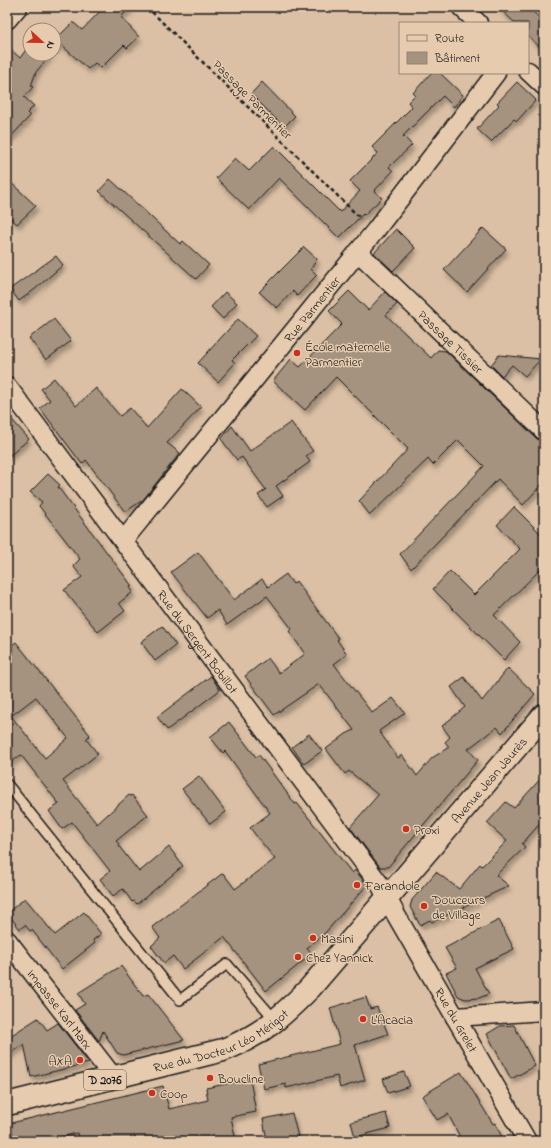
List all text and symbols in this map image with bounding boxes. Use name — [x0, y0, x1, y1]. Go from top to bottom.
north arrow — [22, 22, 62, 62]
legend — [399, 22, 529, 74]
text: Route — [435, 30, 465, 48]
text: N — [42, 39, 59, 52]
text: Bâtiment — [434, 50, 480, 68]
street label: Passage Parmentier — [207, 56, 297, 146]
street label: Rue Parmentier — [280, 272, 346, 347]
street label: Passage Tissier — [413, 306, 488, 379]
place label: École maternelle Parmentier — [305, 338, 390, 372]
marker: École maternelle Parmentier — [292, 348, 302, 358]
street label: Rue du Sergent Bobillot — [152, 586, 242, 699]
street label: Avenue Jean Jaurès — [447, 733, 533, 828]
place label: Proxi — [414, 821, 440, 840]
marker: Proxi — [401, 824, 411, 834]
place label: Farandole — [364, 877, 420, 896]
marker: Farandole — [352, 880, 362, 890]
place label: Douceurs de Village — [431, 891, 486, 926]
marker: Douceurs de Village — [419, 901, 429, 911]
place label: Masini — [321, 930, 354, 949]
marker: Masini — [308, 933, 318, 943]
place label: Chez Yannick — [306, 949, 374, 968]
marker: Chez Yannick — [293, 952, 303, 962]
street label: Impasse Karl Marx — [22, 965, 97, 1054]
street label: Rue du Grelet — [429, 984, 482, 1057]
street label: Rue du Docteur Léo Mérigot — [151, 1005, 294, 1078]
place label: L'Acacia — [371, 1011, 413, 1030]
marker: L'Acacia — [358, 1014, 368, 1024]
place label: AXA — [48, 1052, 72, 1071]
marker: AXA — [75, 1055, 85, 1065]
road number: D 2076 — [84, 1070, 126, 1090]
place label: Boucline — [217, 1070, 264, 1089]
marker: Boucline — [205, 1073, 215, 1083]
place label: Coop — [160, 1085, 188, 1104]
marker: Coop — [147, 1088, 157, 1098]

